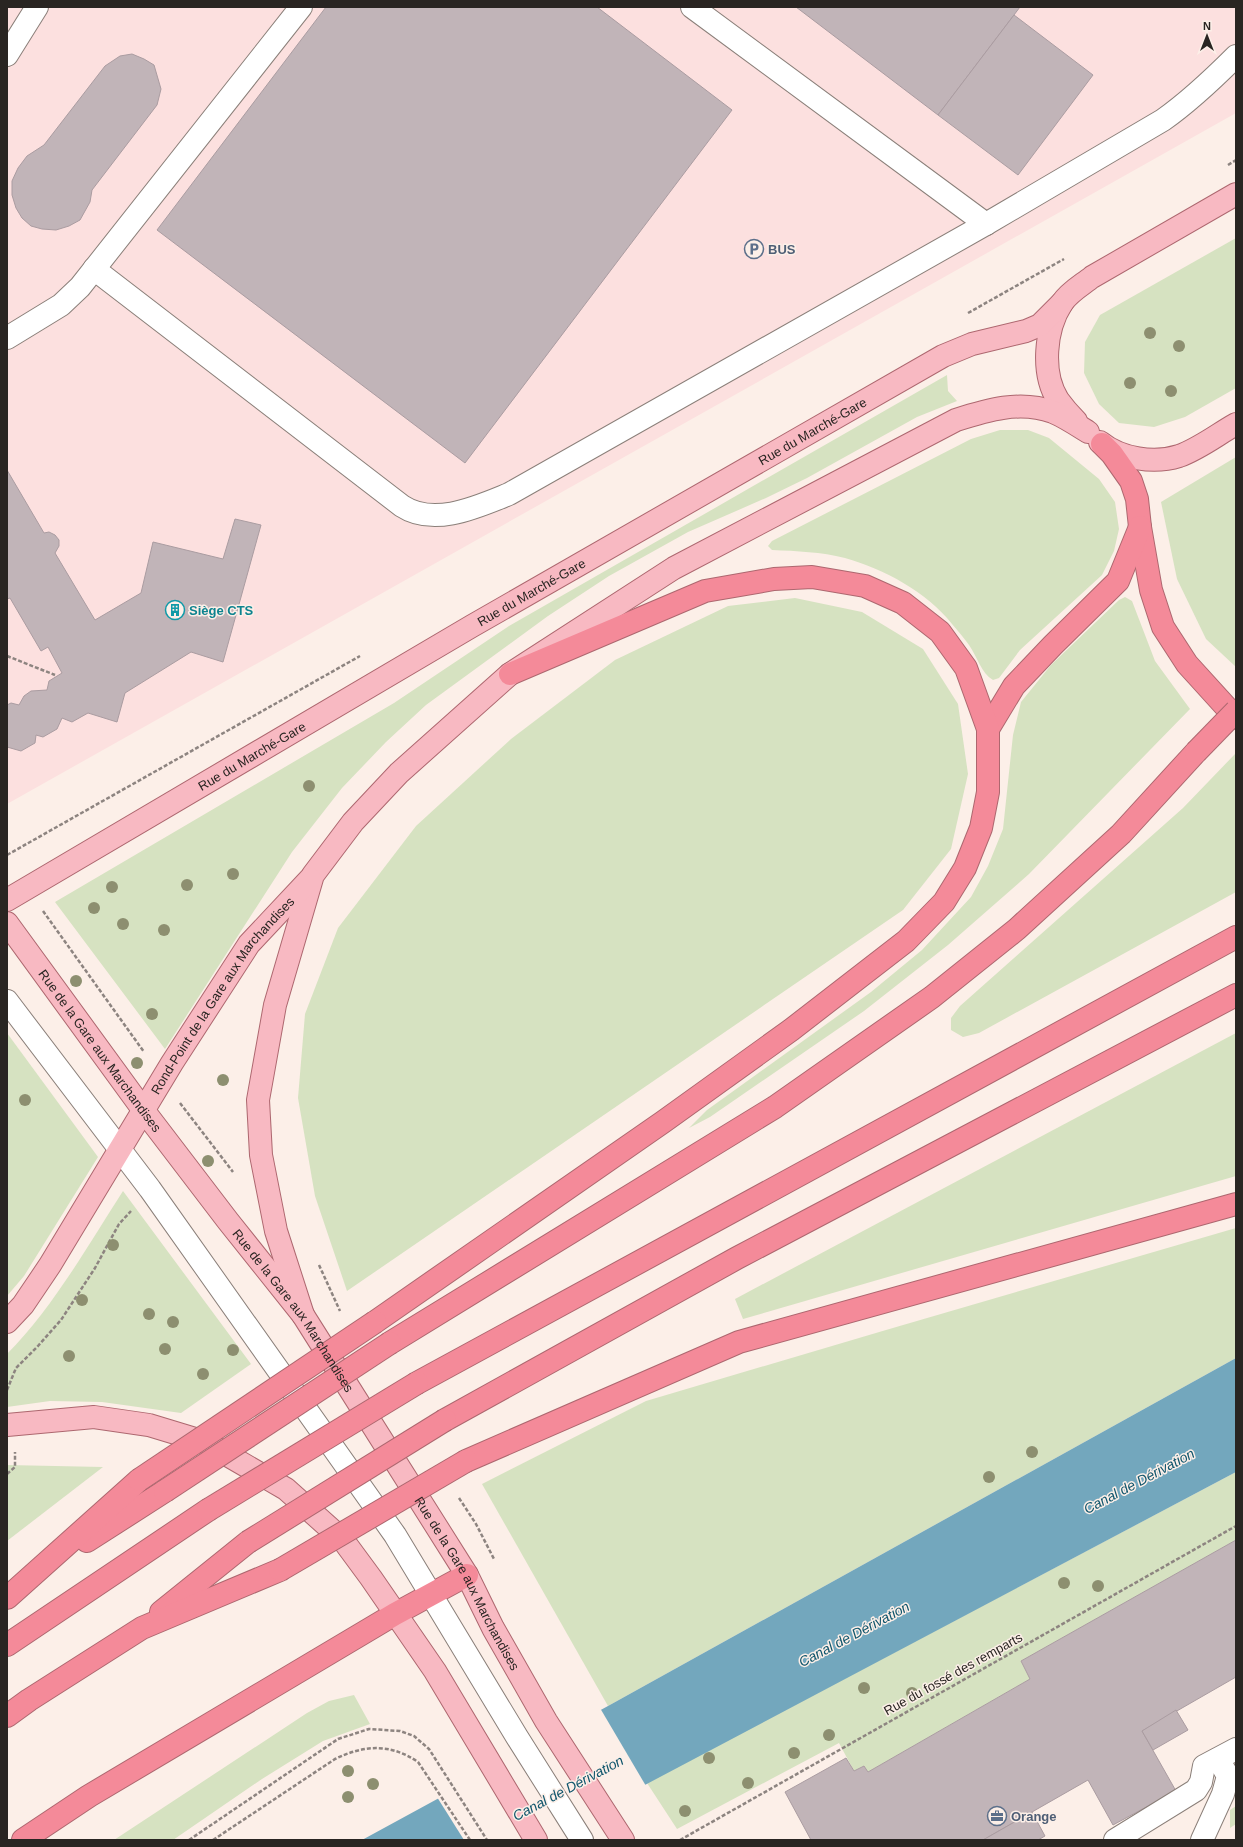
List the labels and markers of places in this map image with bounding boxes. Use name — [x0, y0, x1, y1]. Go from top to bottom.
parking icon: BUS — [743, 238, 765, 260]
place label: BUS — [768, 242, 796, 257]
building icon: Siège CTS — [164, 599, 186, 621]
place label: Siège CTS — [189, 603, 254, 618]
office icon: Orange — [986, 1805, 1008, 1827]
place label: Orange — [1011, 1809, 1057, 1824]

